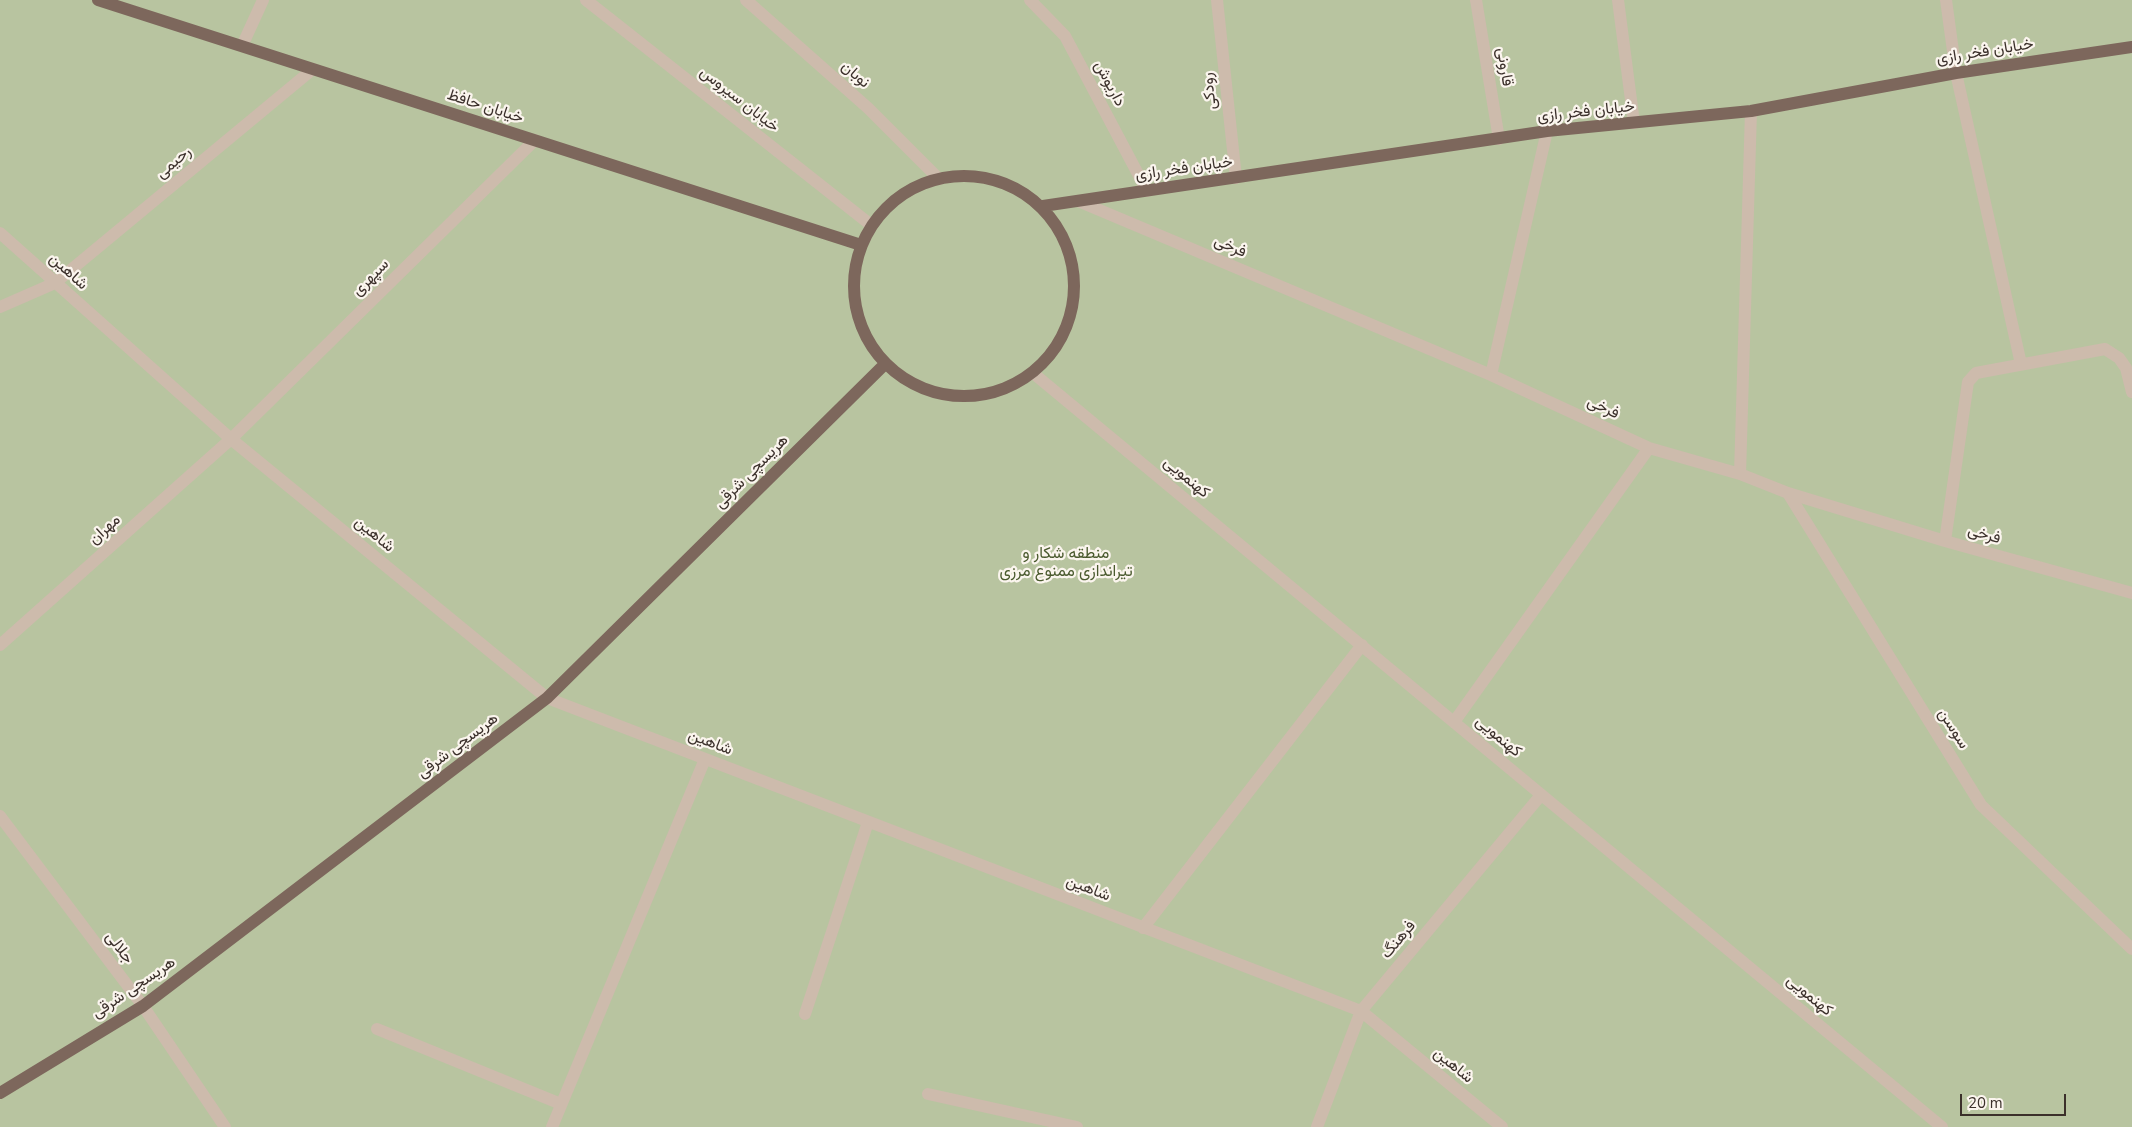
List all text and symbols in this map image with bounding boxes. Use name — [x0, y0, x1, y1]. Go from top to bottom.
street label: خیابان فخر رازی — [1935, 35, 2035, 69]
street label: قارونی — [1491, 46, 1517, 88]
street label: نوبان — [837, 57, 873, 93]
street label: داریوش — [1089, 58, 1129, 110]
street label: خیابان سیروس — [695, 63, 783, 137]
street label: رودکی — [1199, 71, 1221, 111]
street label: خیابان حافظ — [444, 86, 526, 128]
street label: خیابان فخر رازی — [1536, 97, 1636, 127]
street label: رحیمی — [152, 143, 196, 183]
street label: خیابان فخر رازی — [1134, 153, 1234, 185]
street label: فرخی — [1211, 232, 1249, 262]
street label: شاهین — [45, 250, 91, 294]
street label: سپهری — [348, 255, 394, 301]
street label: فرخی — [1584, 392, 1622, 424]
street label: هریسچی شرقی — [711, 431, 793, 513]
street label: کهنمویی — [1159, 453, 1213, 503]
street label: مهران — [85, 511, 125, 549]
street label: شاهین — [350, 513, 398, 557]
street label: فرخی — [1965, 521, 2003, 549]
park label: منطقه شکار و تیراندازی ممنوع مرزی — [999, 544, 1133, 582]
street label: سوسن — [1933, 705, 1973, 753]
street label: هریسچی شرقی — [414, 709, 502, 783]
street label: کهنمویی — [1471, 712, 1525, 762]
street label: شاهین — [685, 726, 735, 760]
street label: شاهین — [1063, 872, 1113, 906]
street label: فرهنگ — [1378, 917, 1420, 963]
street label: جلالی — [101, 928, 137, 968]
street label: هریسچی شرقی — [89, 953, 179, 1023]
street label: کهنمویی — [1782, 971, 1836, 1021]
street label: شاهین — [1429, 1044, 1477, 1088]
scale bar — [1962, 1084, 2068, 1116]
text: 20 m — [1968, 1093, 2003, 1113]

